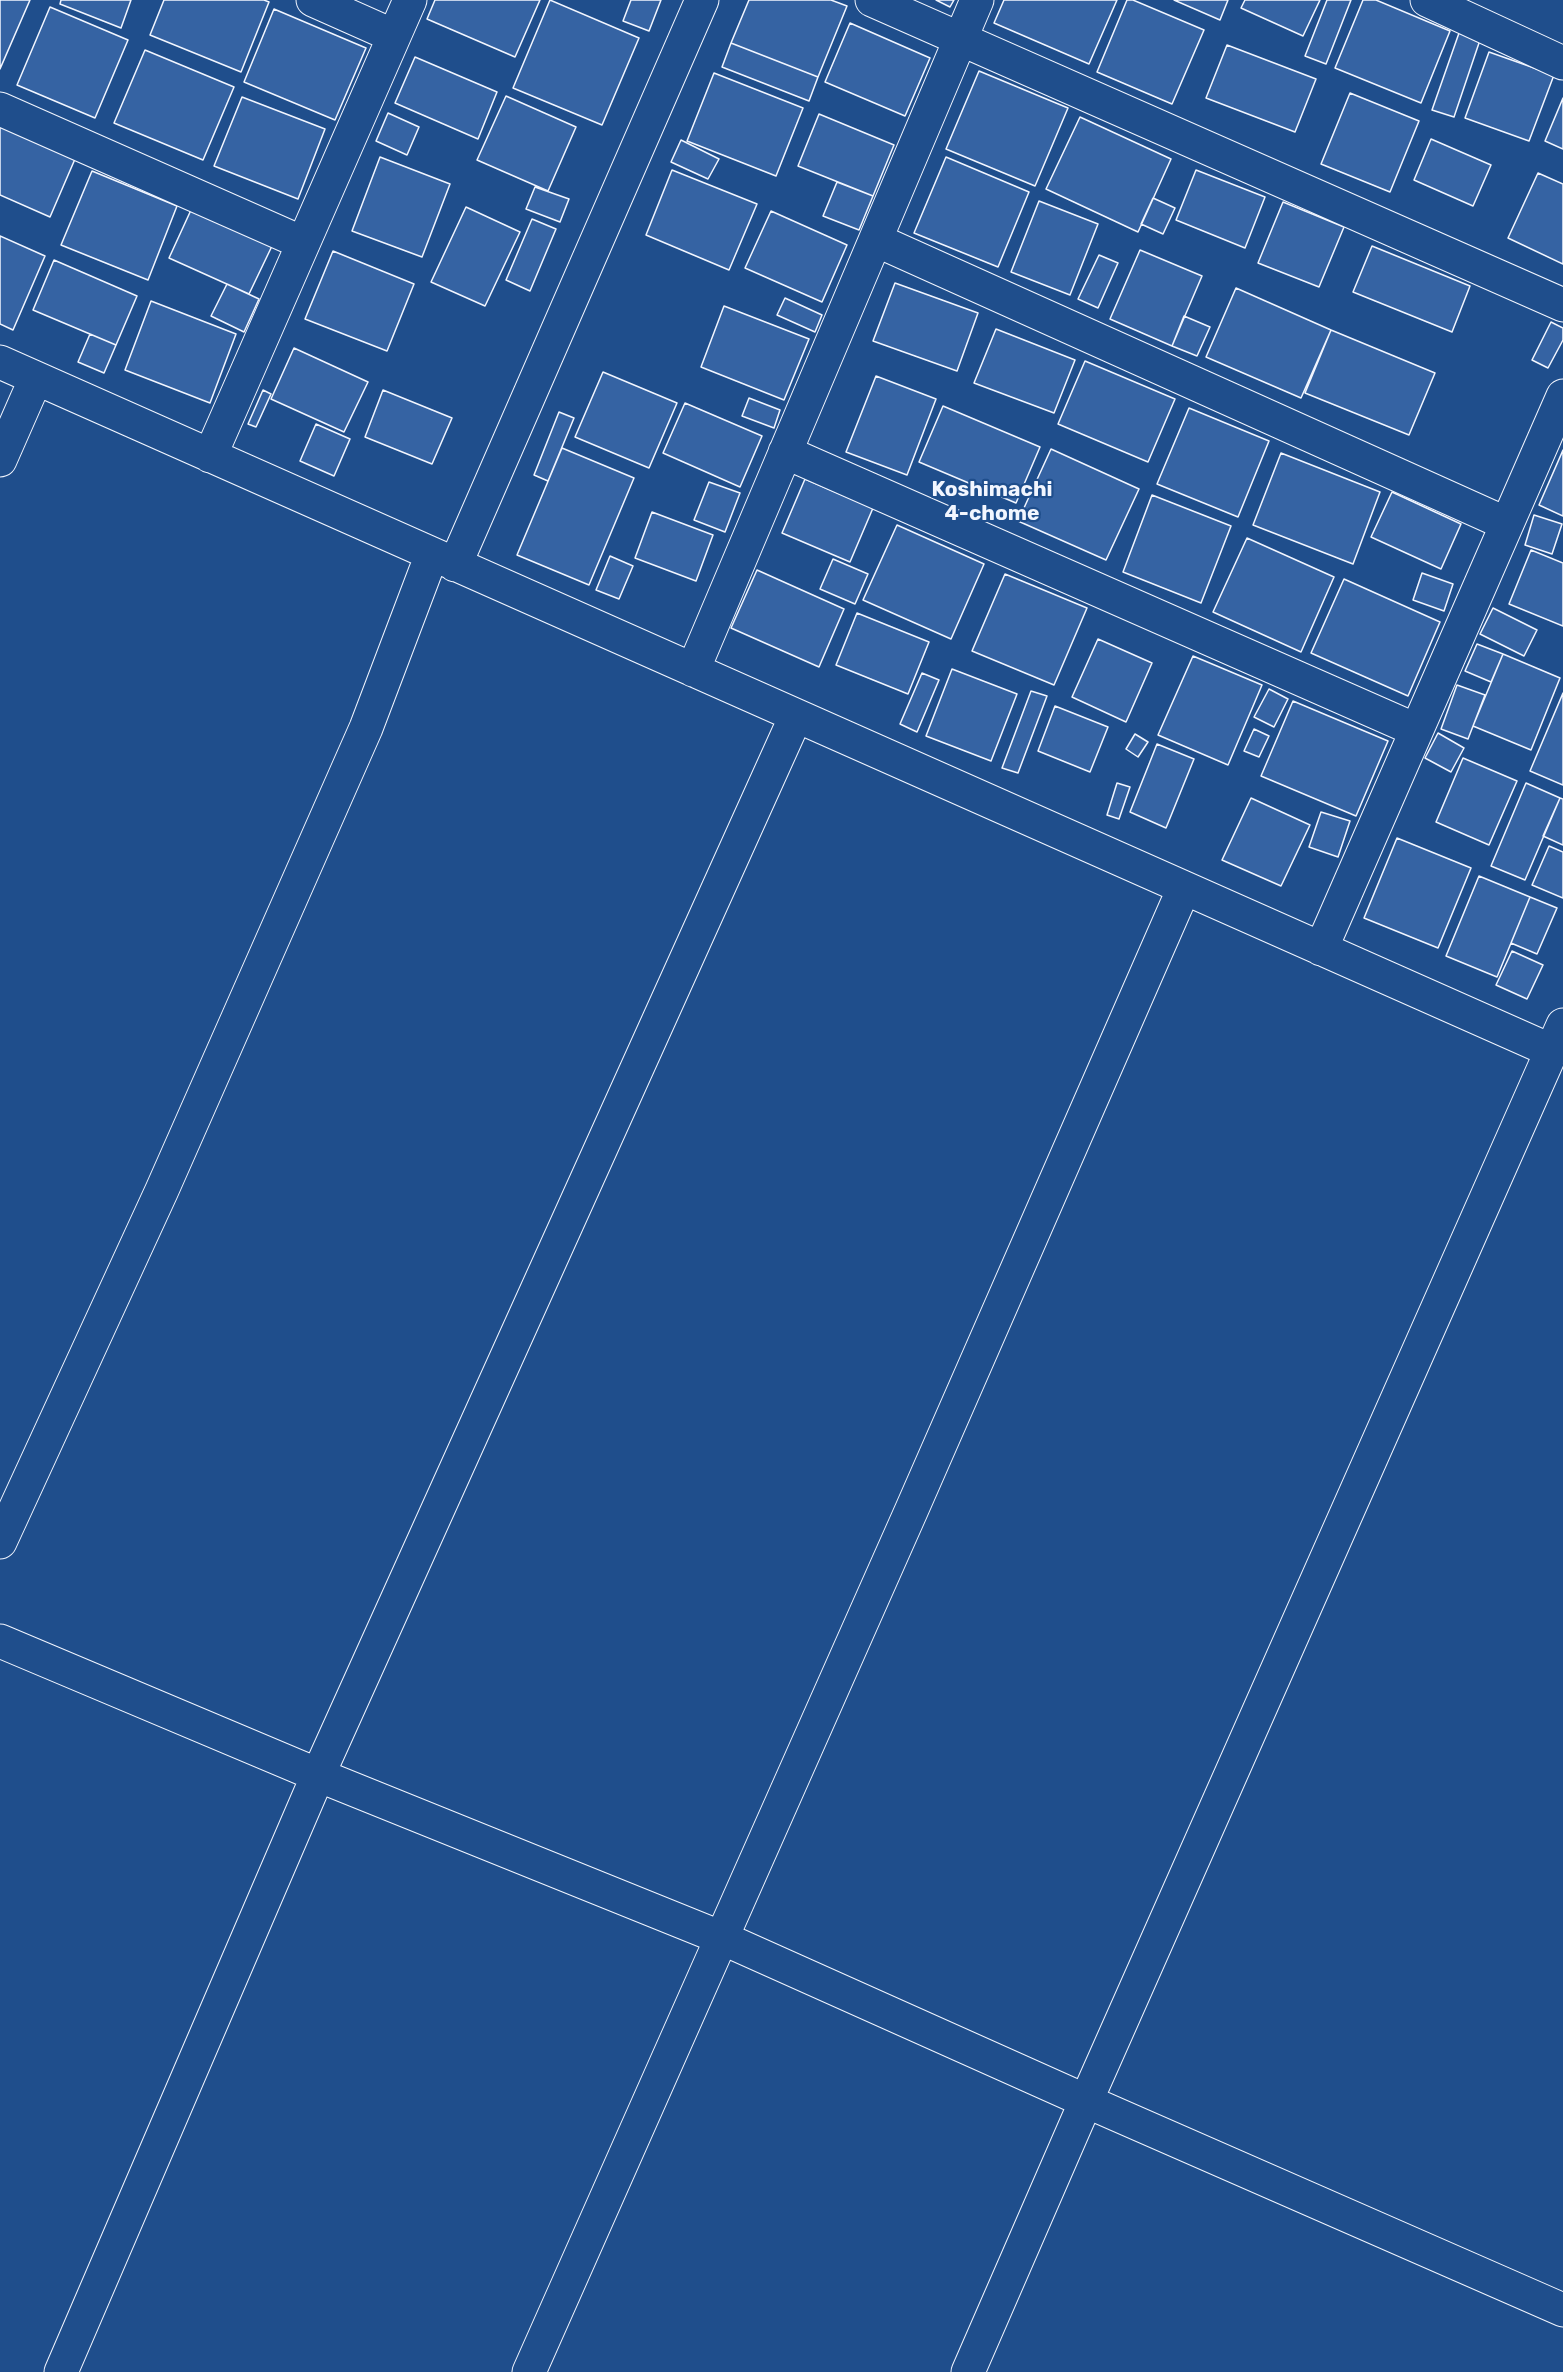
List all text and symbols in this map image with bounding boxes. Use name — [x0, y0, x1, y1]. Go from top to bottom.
district label: Koshimachi 4-chome — [931, 477, 1053, 527]

